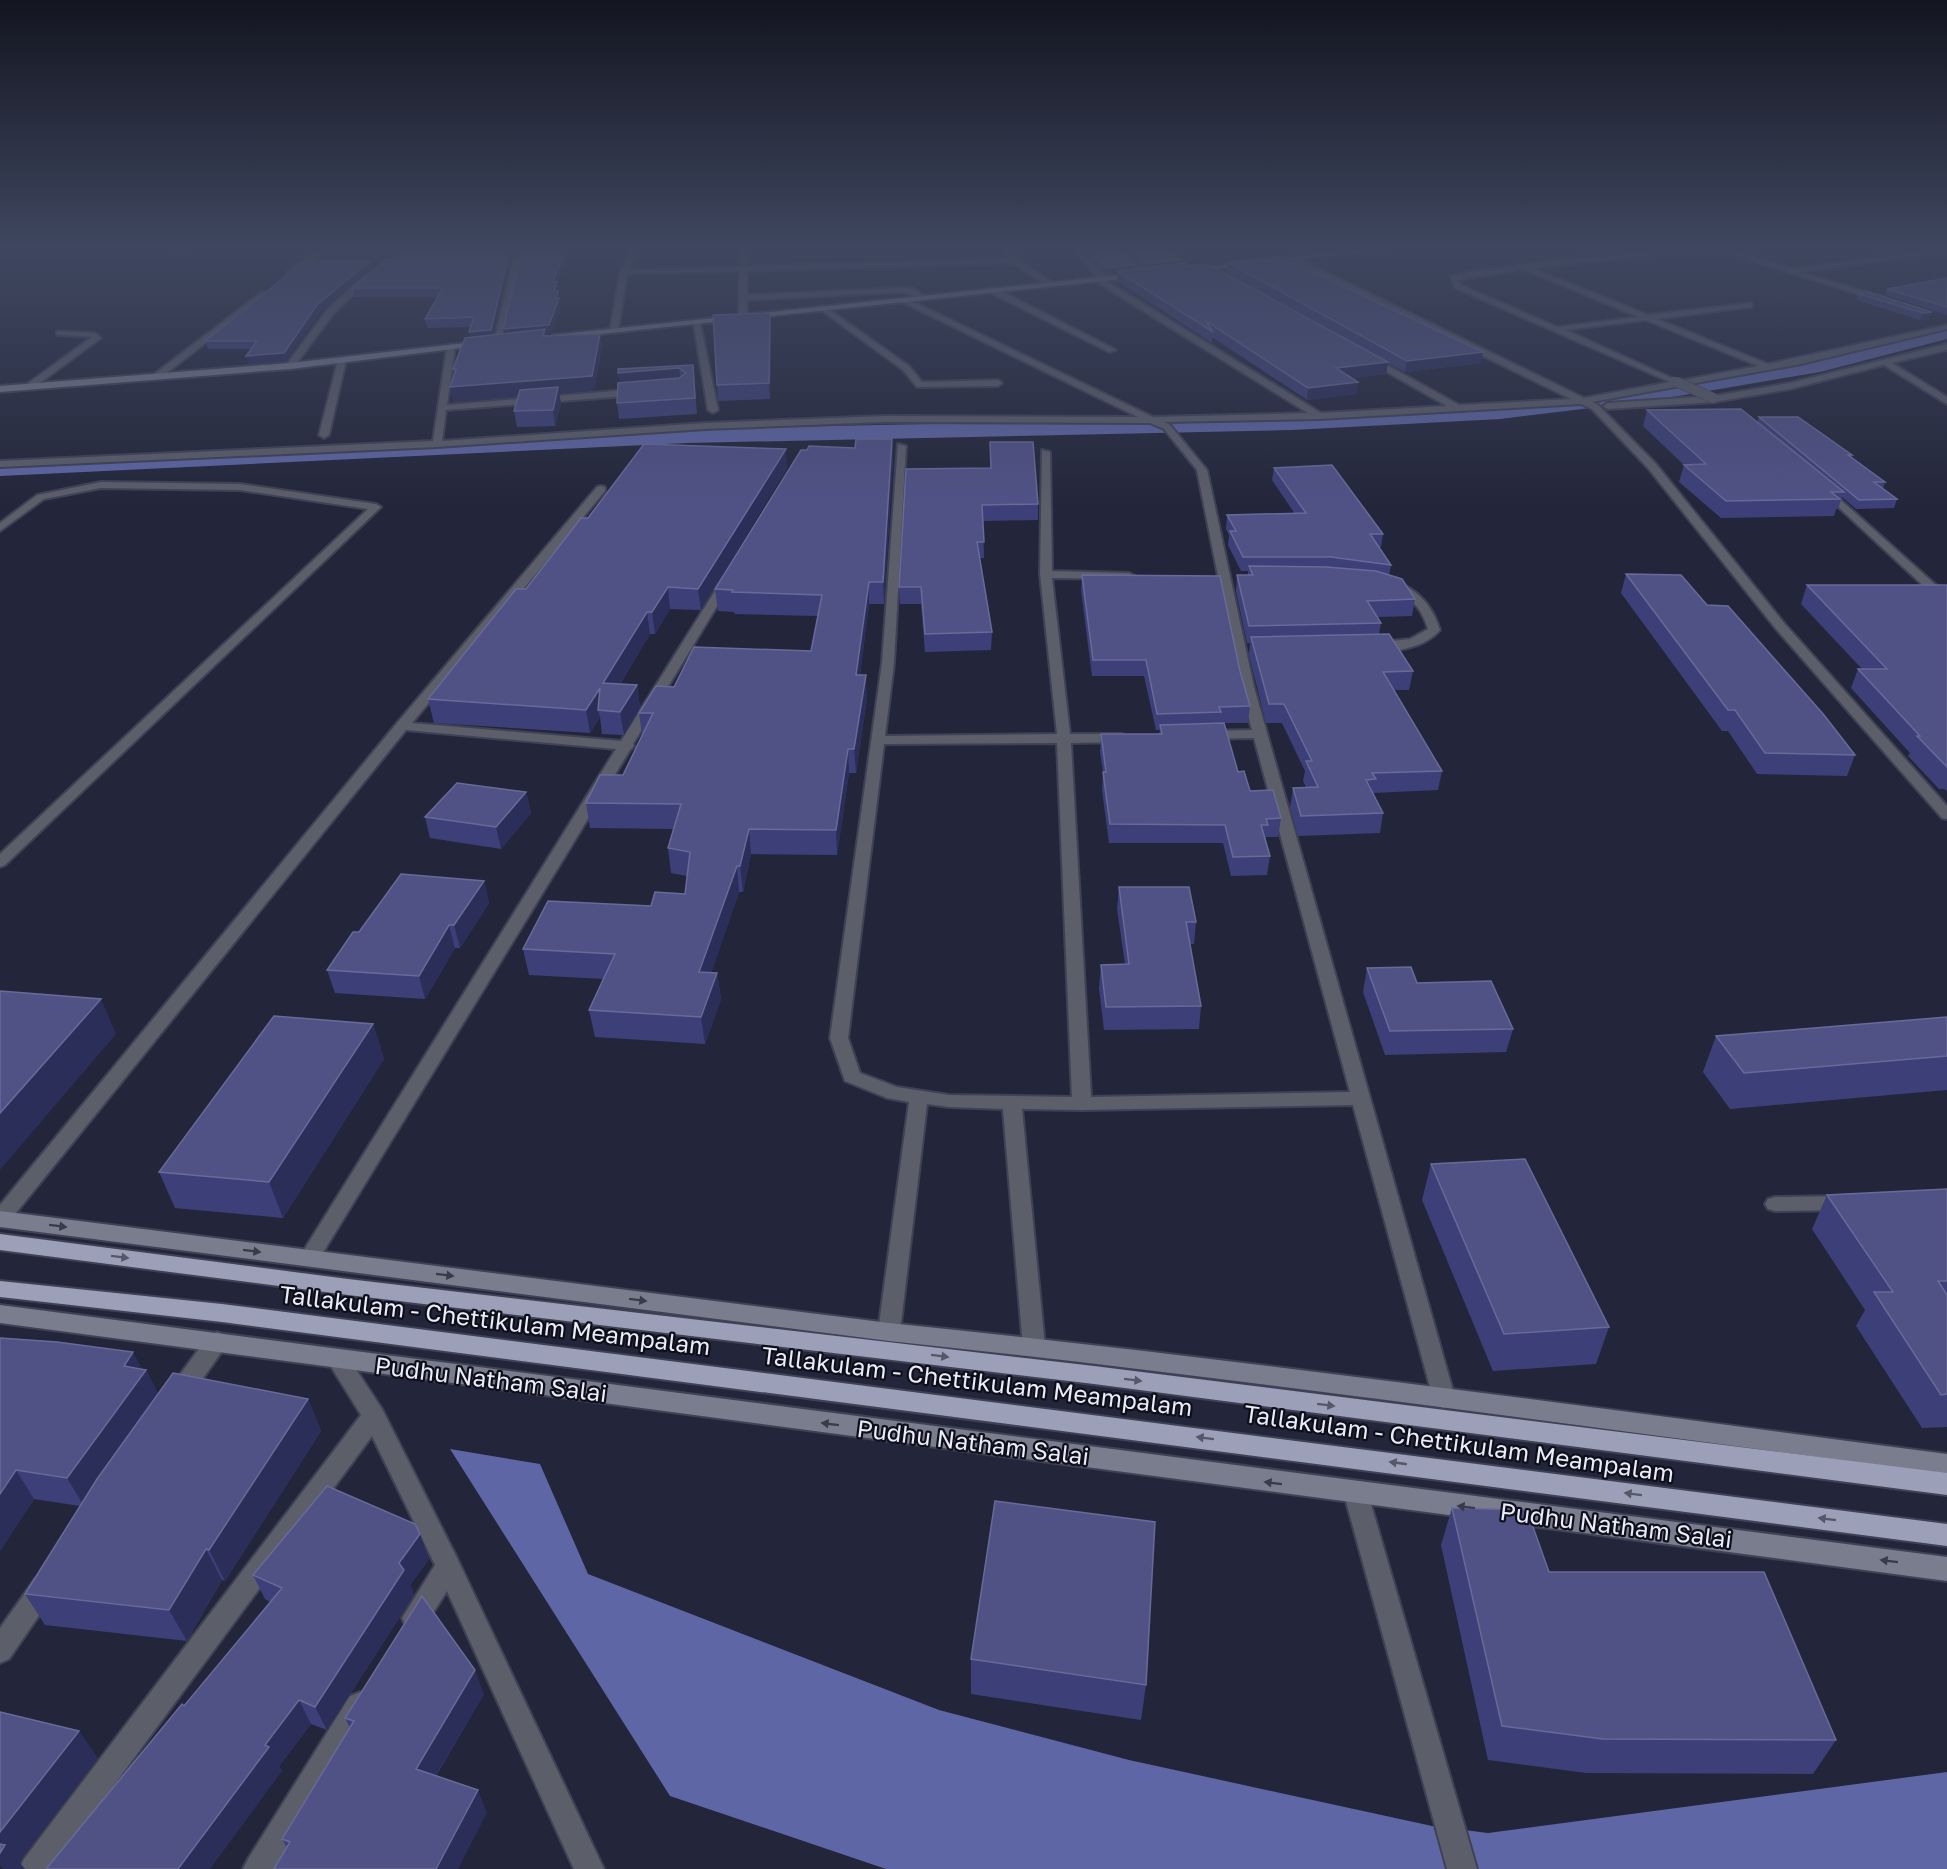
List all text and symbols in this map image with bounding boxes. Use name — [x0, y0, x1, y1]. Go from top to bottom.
one-way arrow — [49, 1222, 68, 1231]
one-way arrow — [242, 1246, 261, 1255]
one-way arrow — [111, 1253, 130, 1262]
one-way arrow — [436, 1271, 455, 1280]
street label: Tallakulam - Chettikulam Meampalam — [278, 1279, 712, 1360]
one-way arrow — [629, 1295, 648, 1305]
street label: Tallakulam - Chettikulam Meampalam — [760, 1340, 1194, 1421]
street label: Pudhu Natham Salai — [373, 1350, 609, 1407]
one-way arrow — [930, 1352, 949, 1361]
one-way arrow — [1124, 1375, 1143, 1384]
street label: Tallakulam - Chettikulam Meampalam — [1242, 1398, 1676, 1487]
one-way arrow — [1317, 1400, 1336, 1410]
street label: Pudhu Natham Salai — [855, 1413, 1091, 1470]
one-way arrow — [820, 1420, 839, 1429]
one-way arrow — [1195, 1433, 1214, 1443]
one-way arrow — [1389, 1458, 1408, 1468]
one-way arrow — [1263, 1478, 1282, 1487]
one-way arrow — [1624, 1490, 1643, 1499]
street label: Pudhu Natham Salai — [1498, 1496, 1734, 1553]
one-way arrow — [1457, 1503, 1476, 1512]
one-way arrow — [1817, 1515, 1836, 1524]
one-way arrow — [1879, 1557, 1898, 1566]

